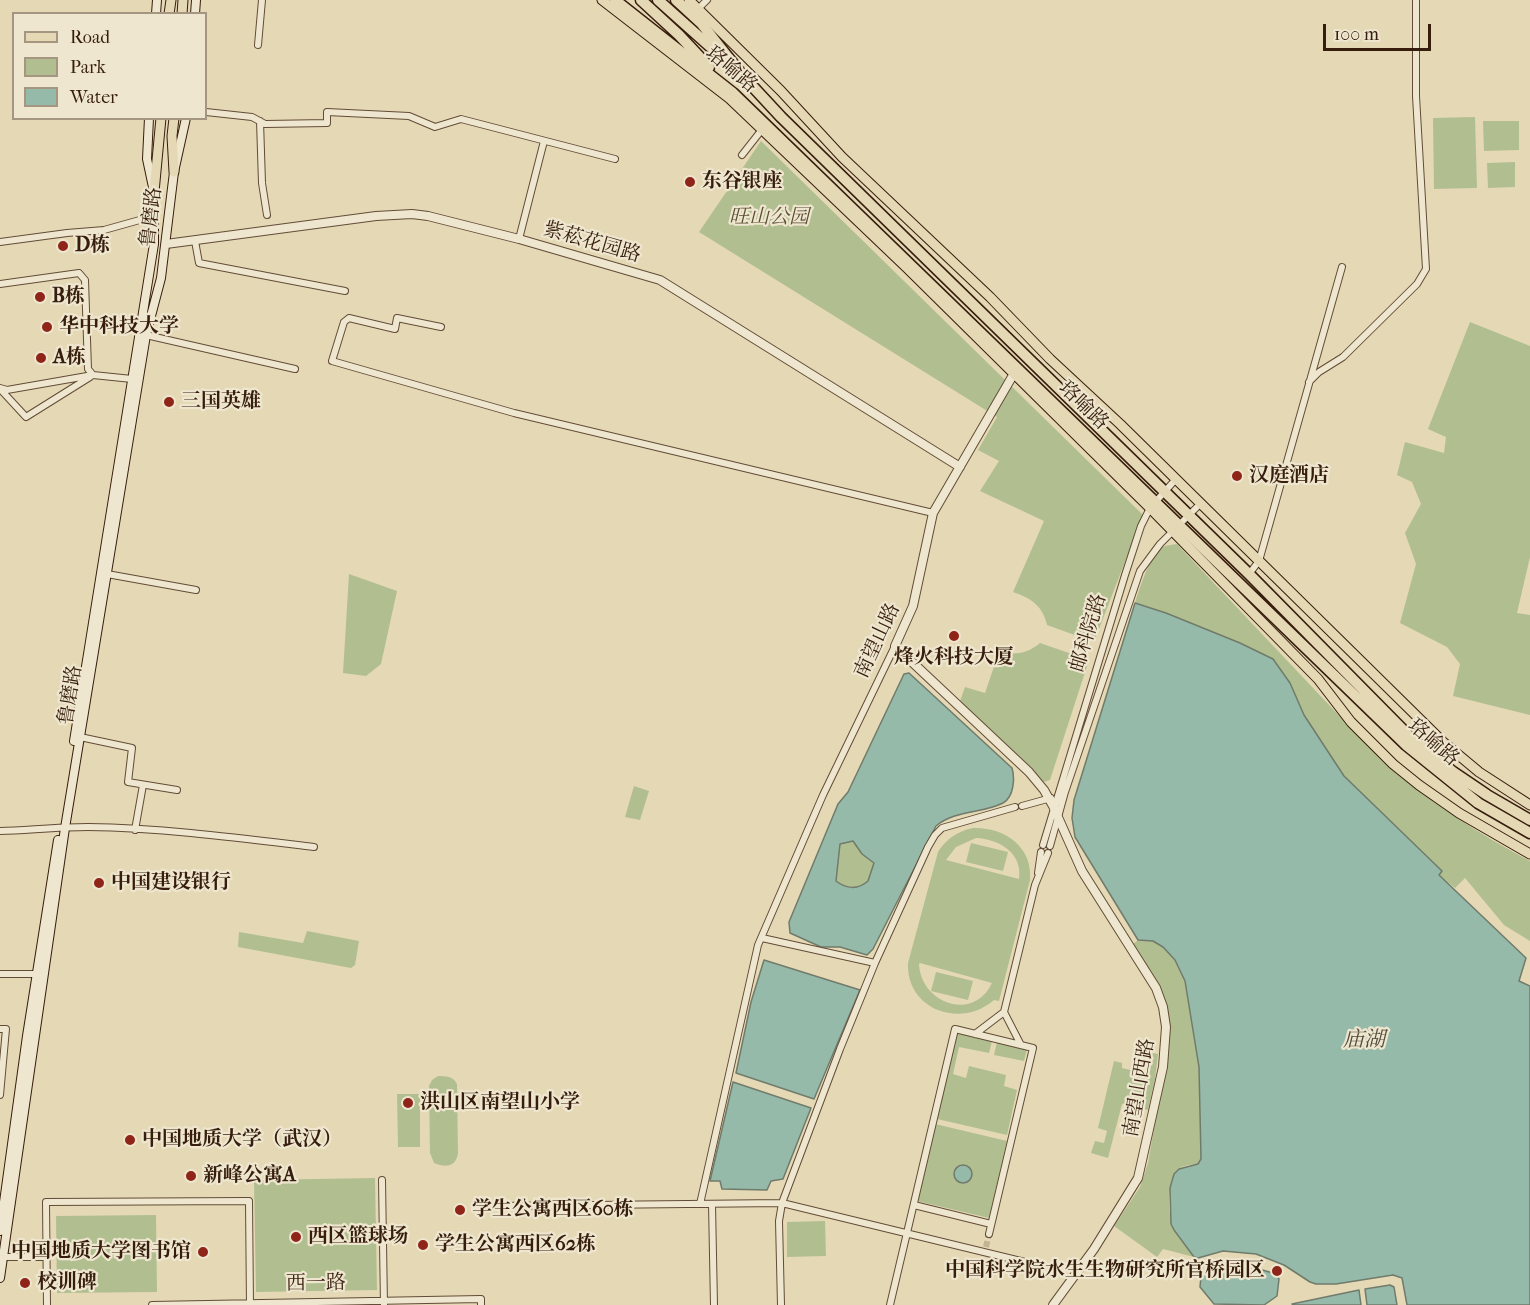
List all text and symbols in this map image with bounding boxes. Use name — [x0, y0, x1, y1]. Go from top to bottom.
legend — [12, 12, 207, 120]
scale bar — [1326, 12, 1434, 50]
text: 100 m — [1334, 24, 1379, 45]
text: Road — [70, 27, 110, 48]
street label: 珞喻路 — [700, 42, 762, 98]
text: Park — [70, 57, 106, 78]
text: Water — [70, 87, 118, 108]
place label: 东谷银座 — [702, 170, 782, 194]
marker: 东谷银座 — [683, 175, 697, 189]
street label: 鲁磨路 — [136, 186, 168, 248]
park label: 旺山公园 — [729, 206, 809, 230]
street label: 紫菘花园路 — [541, 218, 643, 268]
place label: D栋 — [75, 234, 110, 258]
marker: D栋 — [56, 239, 70, 253]
place label: B栋 — [52, 285, 85, 309]
marker: B栋 — [33, 290, 47, 304]
place label: 华中科技大学 — [59, 315, 179, 339]
marker: 华中科技大学 — [40, 320, 54, 334]
place label: A栋 — [53, 346, 86, 370]
marker: A栋 — [34, 351, 48, 365]
street label: 珞喻路 — [1053, 377, 1113, 435]
place label: 三国英雄 — [181, 390, 261, 414]
marker: 三国英雄 — [162, 395, 176, 409]
place label: 汉庭酒店 — [1249, 464, 1329, 488]
marker: 汉庭酒店 — [1230, 469, 1244, 483]
street label: 邮科院路 — [1066, 591, 1112, 675]
street label: 南望山路 — [850, 600, 906, 682]
marker: 烽火科技大厦 — [947, 629, 961, 643]
place label: 烽火科技大厦 — [894, 646, 1014, 670]
street label: 鲁磨路 — [54, 663, 88, 727]
street label: 珞喻路 — [1402, 714, 1464, 772]
place label: 中国建设银行 — [111, 871, 231, 895]
marker: 中国建设银行 — [92, 876, 106, 890]
water label: 庙湖 — [1343, 1028, 1385, 1054]
street label: 南望山西路 — [1119, 1037, 1161, 1139]
place label: 洪山区南望山小学 — [420, 1091, 580, 1115]
marker: 洪山区南望山小学 — [401, 1096, 415, 1110]
place label: 中国地质大学（武汉） — [142, 1128, 342, 1152]
marker: 中国地质大学（武汉） — [123, 1133, 137, 1147]
place label: 新峰公寓A — [203, 1164, 296, 1188]
marker: 新峰公寓A — [184, 1169, 198, 1183]
place label: 学生公寓西区60栋 — [472, 1198, 634, 1222]
marker: 学生公寓西区60栋 — [453, 1203, 467, 1217]
place label: 西区篮球场 — [308, 1225, 408, 1249]
marker: 西区篮球场 — [289, 1230, 303, 1244]
place label: 学生公寓西区62栋 — [435, 1233, 596, 1257]
marker: 学生公寓西区62栋 — [416, 1238, 430, 1252]
place label: 中国地质大学图书馆 — [11, 1240, 191, 1264]
marker: 中国地质大学图书馆 — [196, 1245, 210, 1259]
place label: 中国科学院水生生物研究所官桥园区 — [945, 1259, 1265, 1283]
marker: 中国科学院水生生物研究所官桥园区 — [1270, 1264, 1284, 1278]
place label: 校训碑 — [37, 1271, 97, 1295]
street label: 西一路 — [286, 1271, 346, 1297]
marker: 校训碑 — [18, 1276, 32, 1290]

